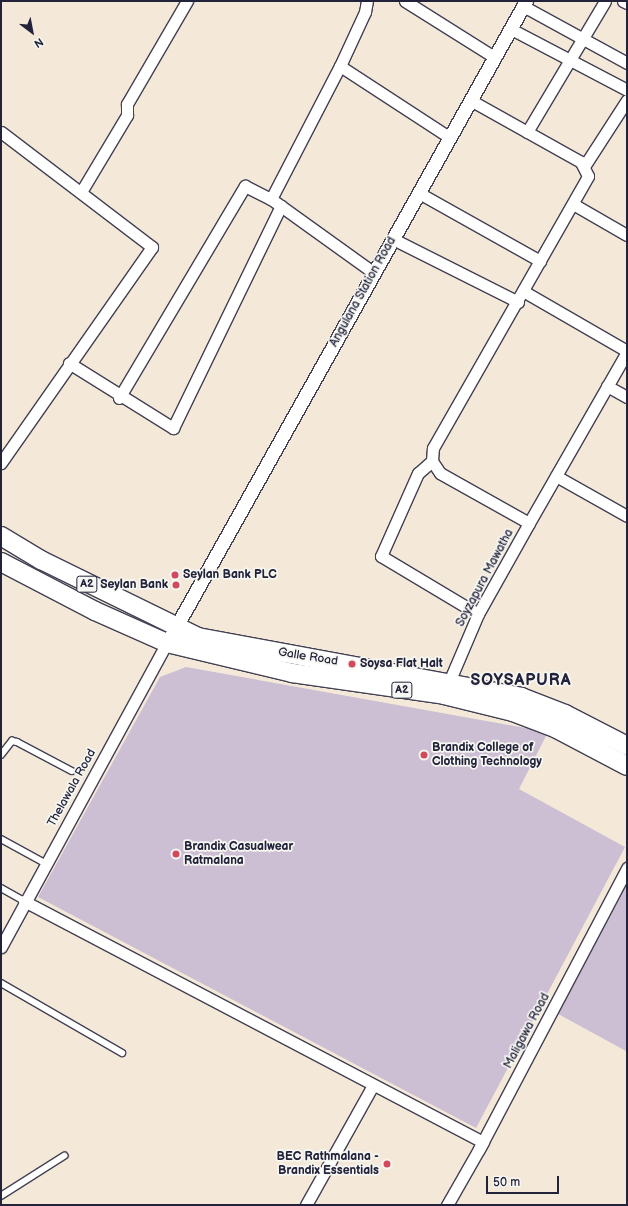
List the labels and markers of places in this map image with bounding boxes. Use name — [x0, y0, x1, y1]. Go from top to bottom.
place label: Seylan Bank PLC — [183, 568, 277, 582]
marker: Seylan Bank PLC — [170, 570, 180, 580]
place label: Seylan Bank — [100, 578, 168, 592]
marker: Seylan Bank — [171, 580, 181, 590]
place label: Soysa Flat Halt — [360, 657, 443, 671]
marker: Soysa Flat Halt — [347, 659, 357, 669]
place label: Brandix College of Clothing Technology — [432, 741, 542, 769]
marker: Brandix College of Clothing Technology — [419, 750, 429, 760]
place label: Brandix Casualwear Ratmalana — [184, 840, 293, 868]
marker: Brandix Casualwear Ratmalana — [171, 849, 181, 859]
place label: BEC Rathmalana - Brandix Essentials — [277, 1150, 379, 1178]
marker: BEC Rathmalana - Brandix Essentials — [382, 1159, 392, 1169]

